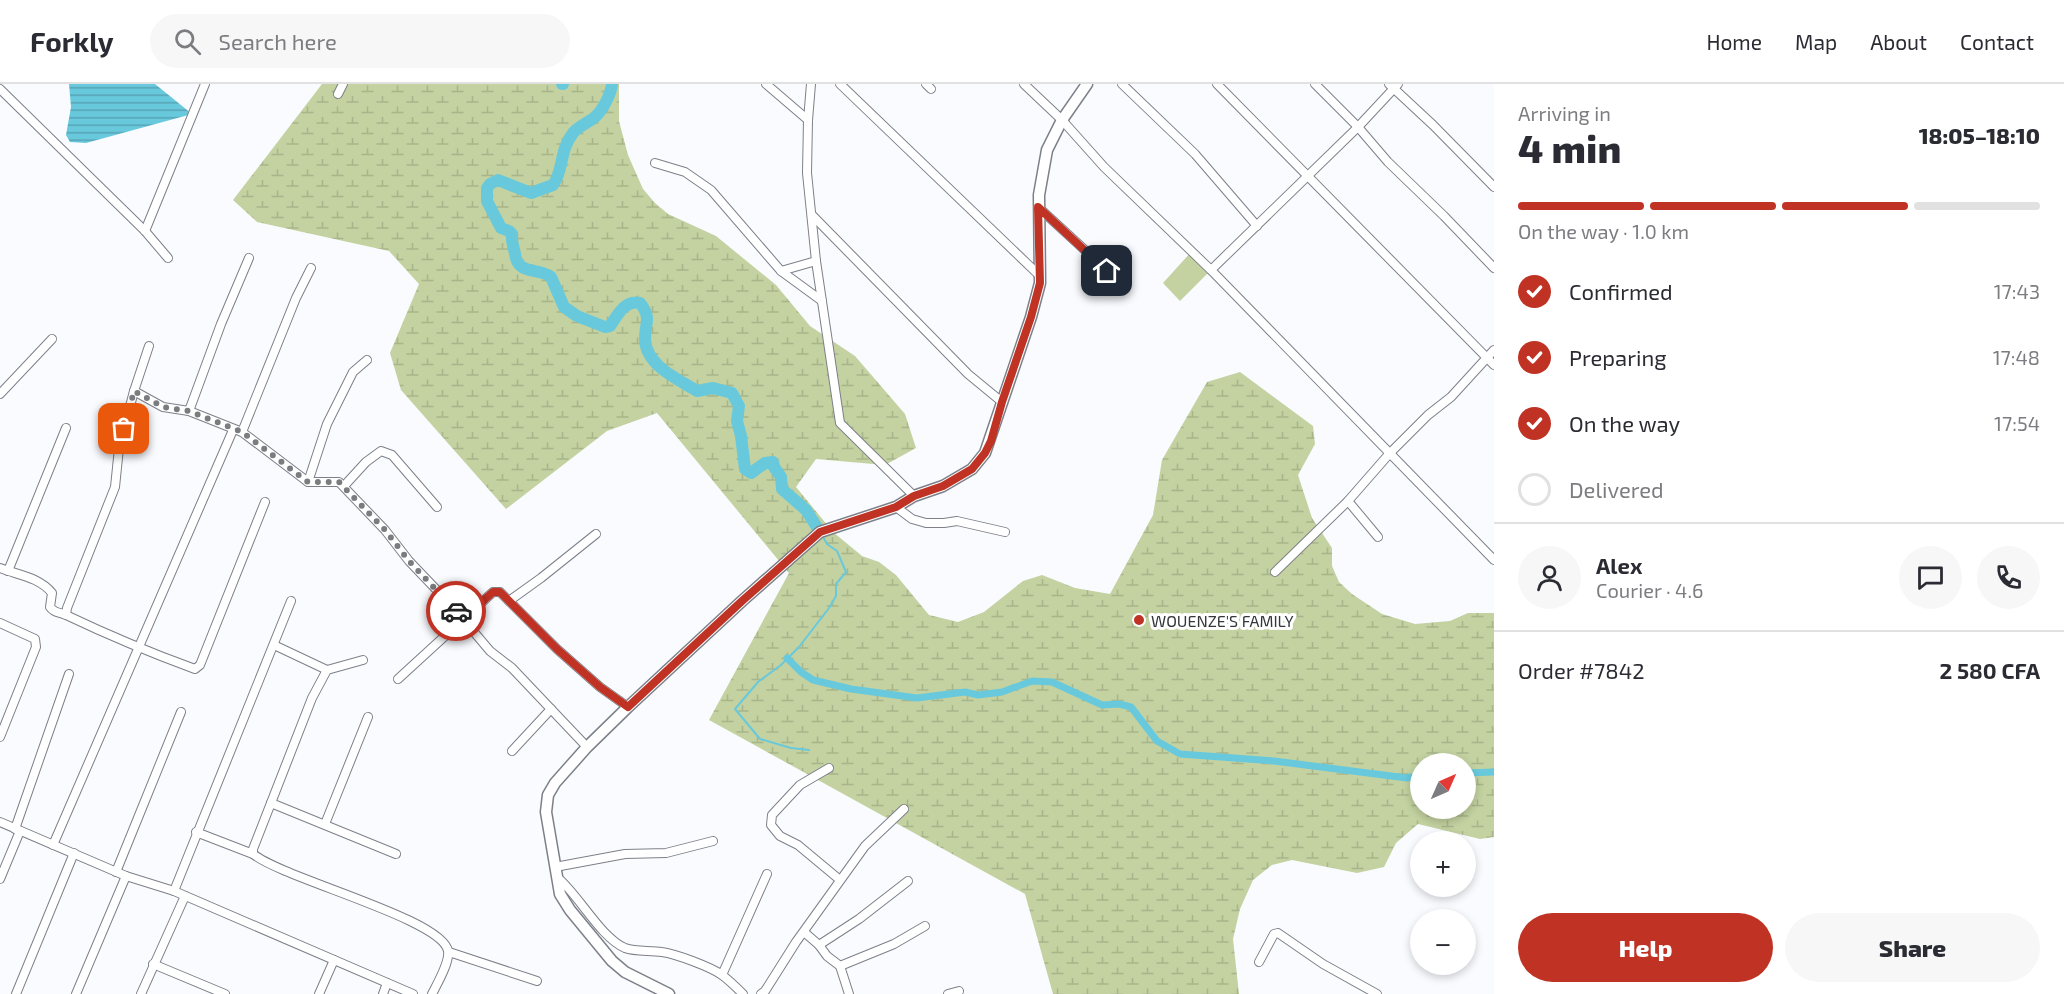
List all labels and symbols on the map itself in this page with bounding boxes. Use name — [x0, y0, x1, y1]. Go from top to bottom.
pin — [1081, 245, 1132, 296]
pin — [98, 403, 149, 454]
courier — [426, 581, 486, 641]
place label: WOUENZE'S FAMILY — [1151, 611, 1293, 630]
marker: WOUENZE'S FAMILY — [1132, 613, 1146, 627]
north arrow — [1410, 753, 1476, 819]

